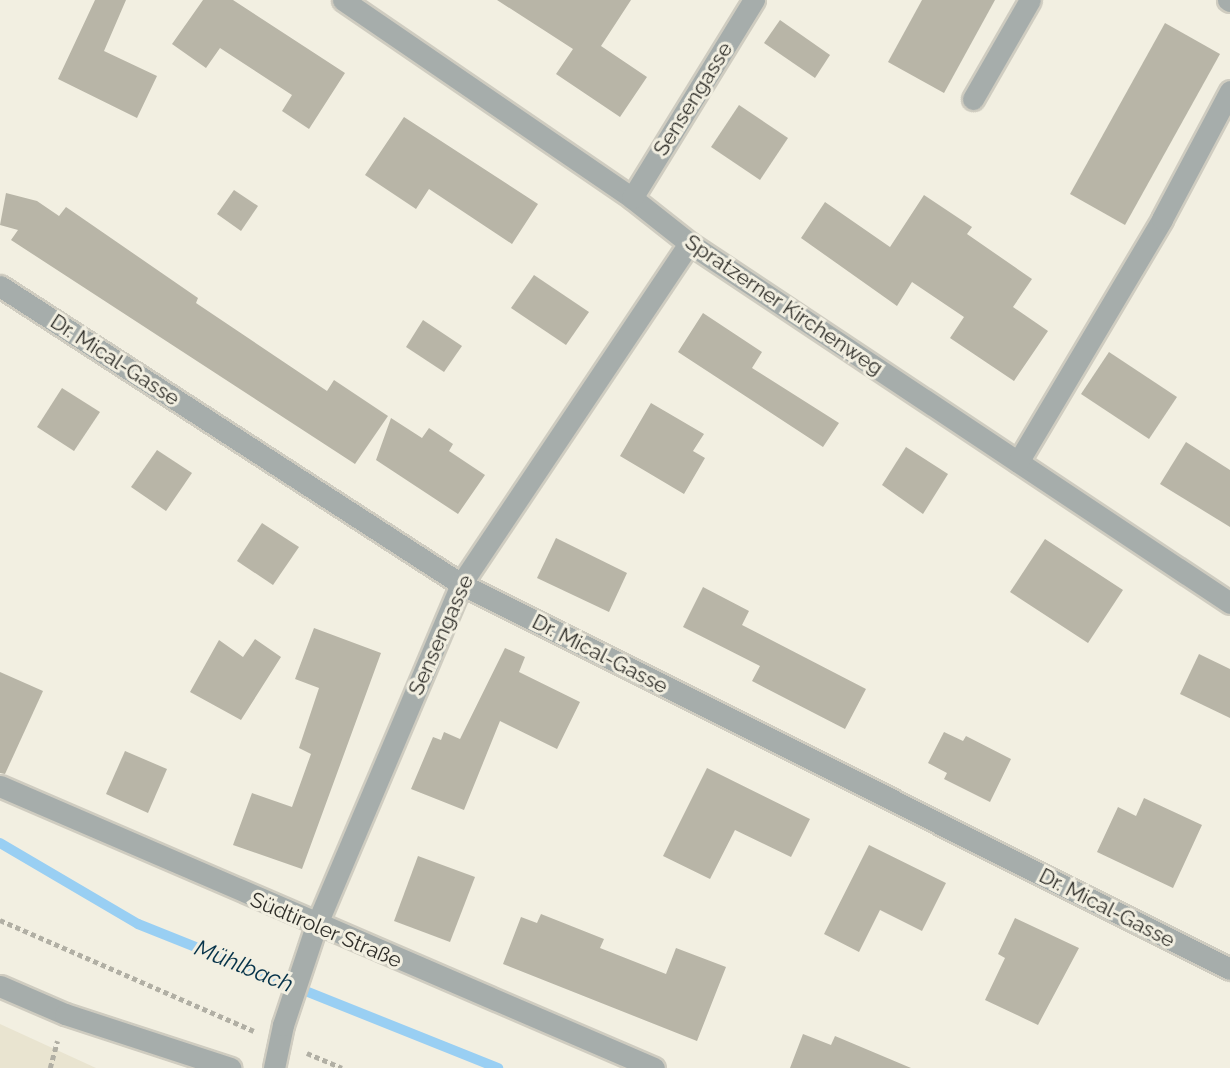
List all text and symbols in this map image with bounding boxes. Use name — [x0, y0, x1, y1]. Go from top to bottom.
street label: Sensengasse — [648, 38, 738, 160]
street label: Spratzerner Kirchenweg — [680, 229, 888, 381]
street label: Dr. Mical-Gasse — [46, 309, 184, 411]
street label: Sensengasse — [403, 571, 479, 699]
street label: Dr. Mical-Gasse — [528, 609, 672, 699]
street label: Dr. Mical-Gasse — [1035, 863, 1179, 953]
street label: Südtiroler Straße — [246, 887, 406, 973]
water label: Mühlbach — [191, 934, 297, 998]

